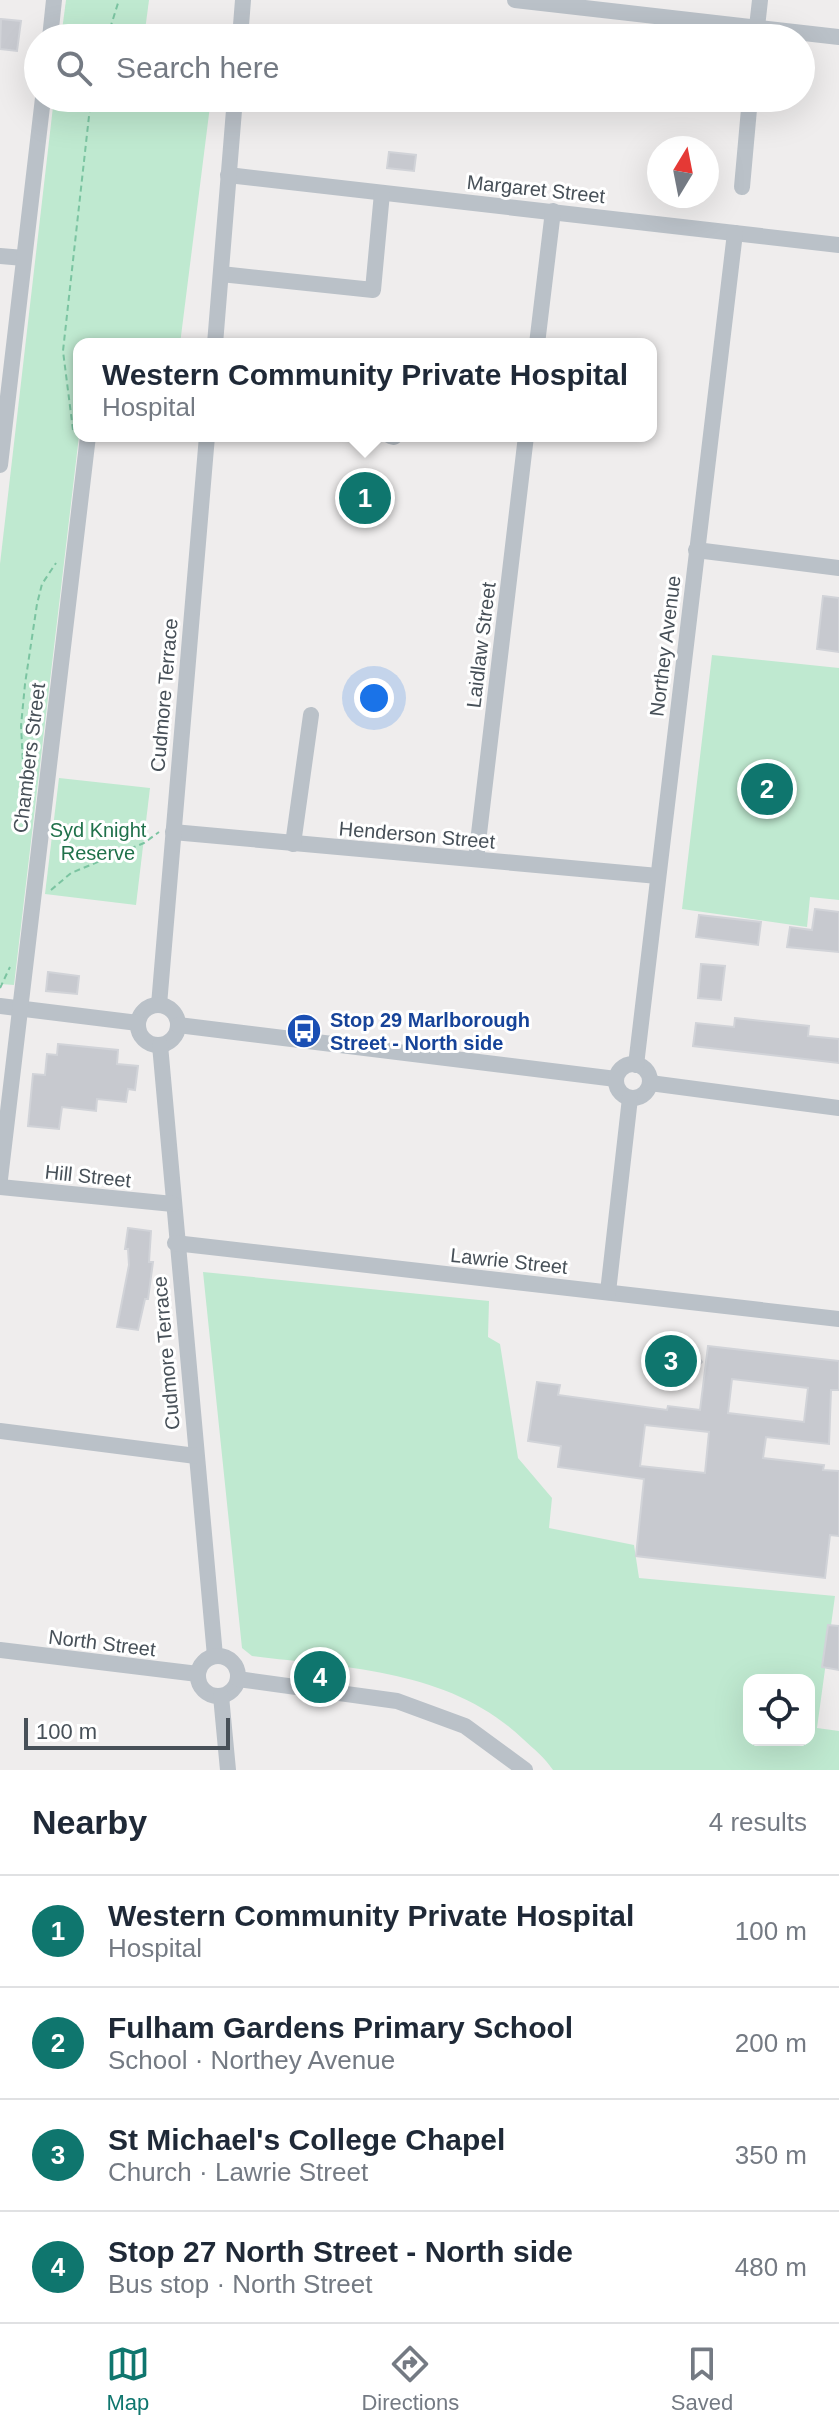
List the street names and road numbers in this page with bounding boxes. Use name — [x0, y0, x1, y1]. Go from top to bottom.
street label: Margaret Street — [466, 171, 607, 207]
street label: Northey Avenue — [645, 574, 685, 718]
street label: Laidlaw Street — [462, 580, 500, 709]
street label: Cudmore Terrace — [146, 617, 182, 773]
street label: Chambers Street — [9, 681, 49, 834]
street label: Henderson Street — [338, 817, 496, 853]
street label: Hill Street — [44, 1161, 133, 1192]
street label: Lawrie Street — [449, 1244, 569, 1278]
street label: Cudmore Terrace — [148, 1275, 184, 1431]
street label: North Street — [47, 1626, 157, 1661]

